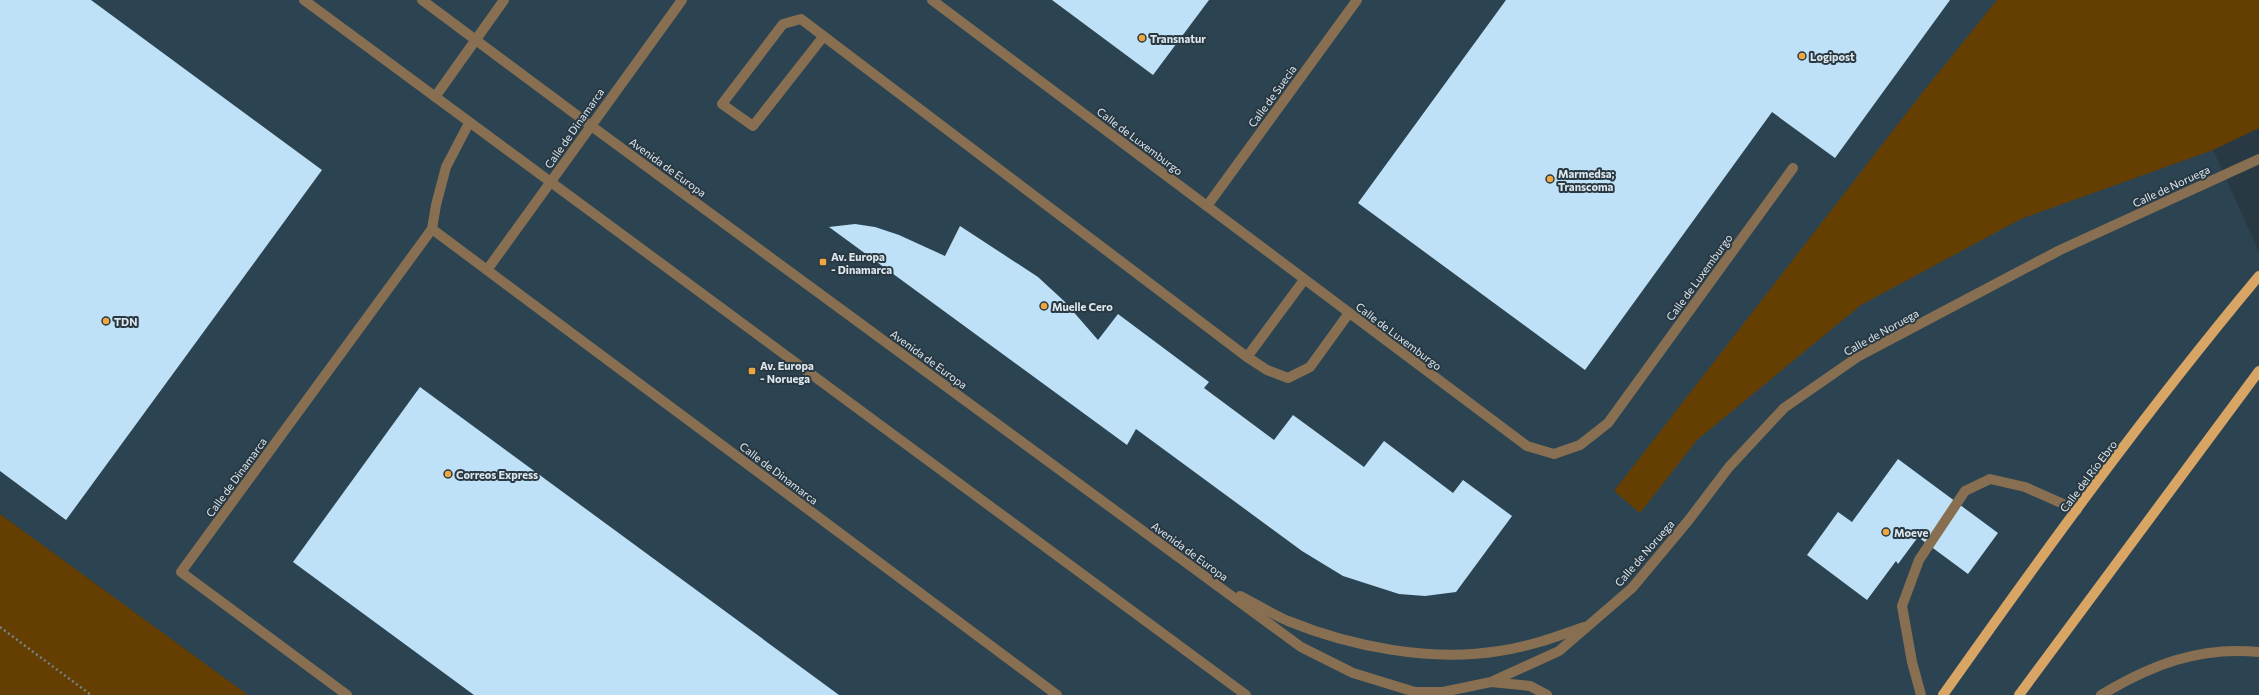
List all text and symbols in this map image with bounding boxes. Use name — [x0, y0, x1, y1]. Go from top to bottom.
place label: Transnatur — [1150, 32, 1206, 45]
marker: Transnatur — [1137, 33, 1147, 43]
place label: Logipost — [1810, 50, 1855, 63]
marker: Logipost — [1797, 51, 1807, 61]
street label: Calle de Suecia — [1245, 62, 1299, 130]
street label: Calle de Dinamarca — [541, 85, 607, 171]
street label: Calle de Luxemburgo — [1095, 105, 1186, 178]
street label: Avenida de Europa — [627, 135, 709, 199]
street label: Calle de Noruega — [2130, 162, 2212, 210]
place label: Marmedsa; Transcoma — [1558, 167, 1615, 193]
marker: Marmedsa; Transcoma — [1545, 174, 1555, 184]
street label: Calle de Luxemburgo — [1663, 231, 1735, 323]
place label: Av. Europa - Dinamarca — [831, 250, 892, 276]
marker: Av. Europa - Dinamarca — [818, 257, 828, 267]
place label: Muelle Cero — [1052, 300, 1113, 313]
street label: Calle de Luxemburgo — [1354, 300, 1445, 373]
marker: Muelle Cero — [1039, 301, 1049, 311]
street label: Calle de Noruega — [1841, 306, 1921, 358]
place label: TDN — [114, 315, 137, 328]
marker: TDN — [101, 316, 111, 326]
street label: Avenida de Europa — [888, 327, 970, 391]
place label: Av. Europa - Noruega — [760, 359, 814, 385]
marker: Av. Europa - Noruega — [747, 366, 757, 376]
street label: Calle de Dinamarca — [203, 435, 269, 519]
street label: Calle del Río Ebro — [2057, 437, 2119, 514]
street label: Calle de Dinamarca — [737, 439, 821, 507]
place label: Correos Express — [456, 468, 538, 481]
marker: Correos Express — [443, 469, 453, 479]
street label: Calle de Noruega — [1612, 517, 1676, 589]
street label: Avenida de Europa — [1149, 519, 1231, 583]
place label: Moeve — [1894, 526, 1928, 539]
marker: Moeve — [1881, 527, 1891, 537]

